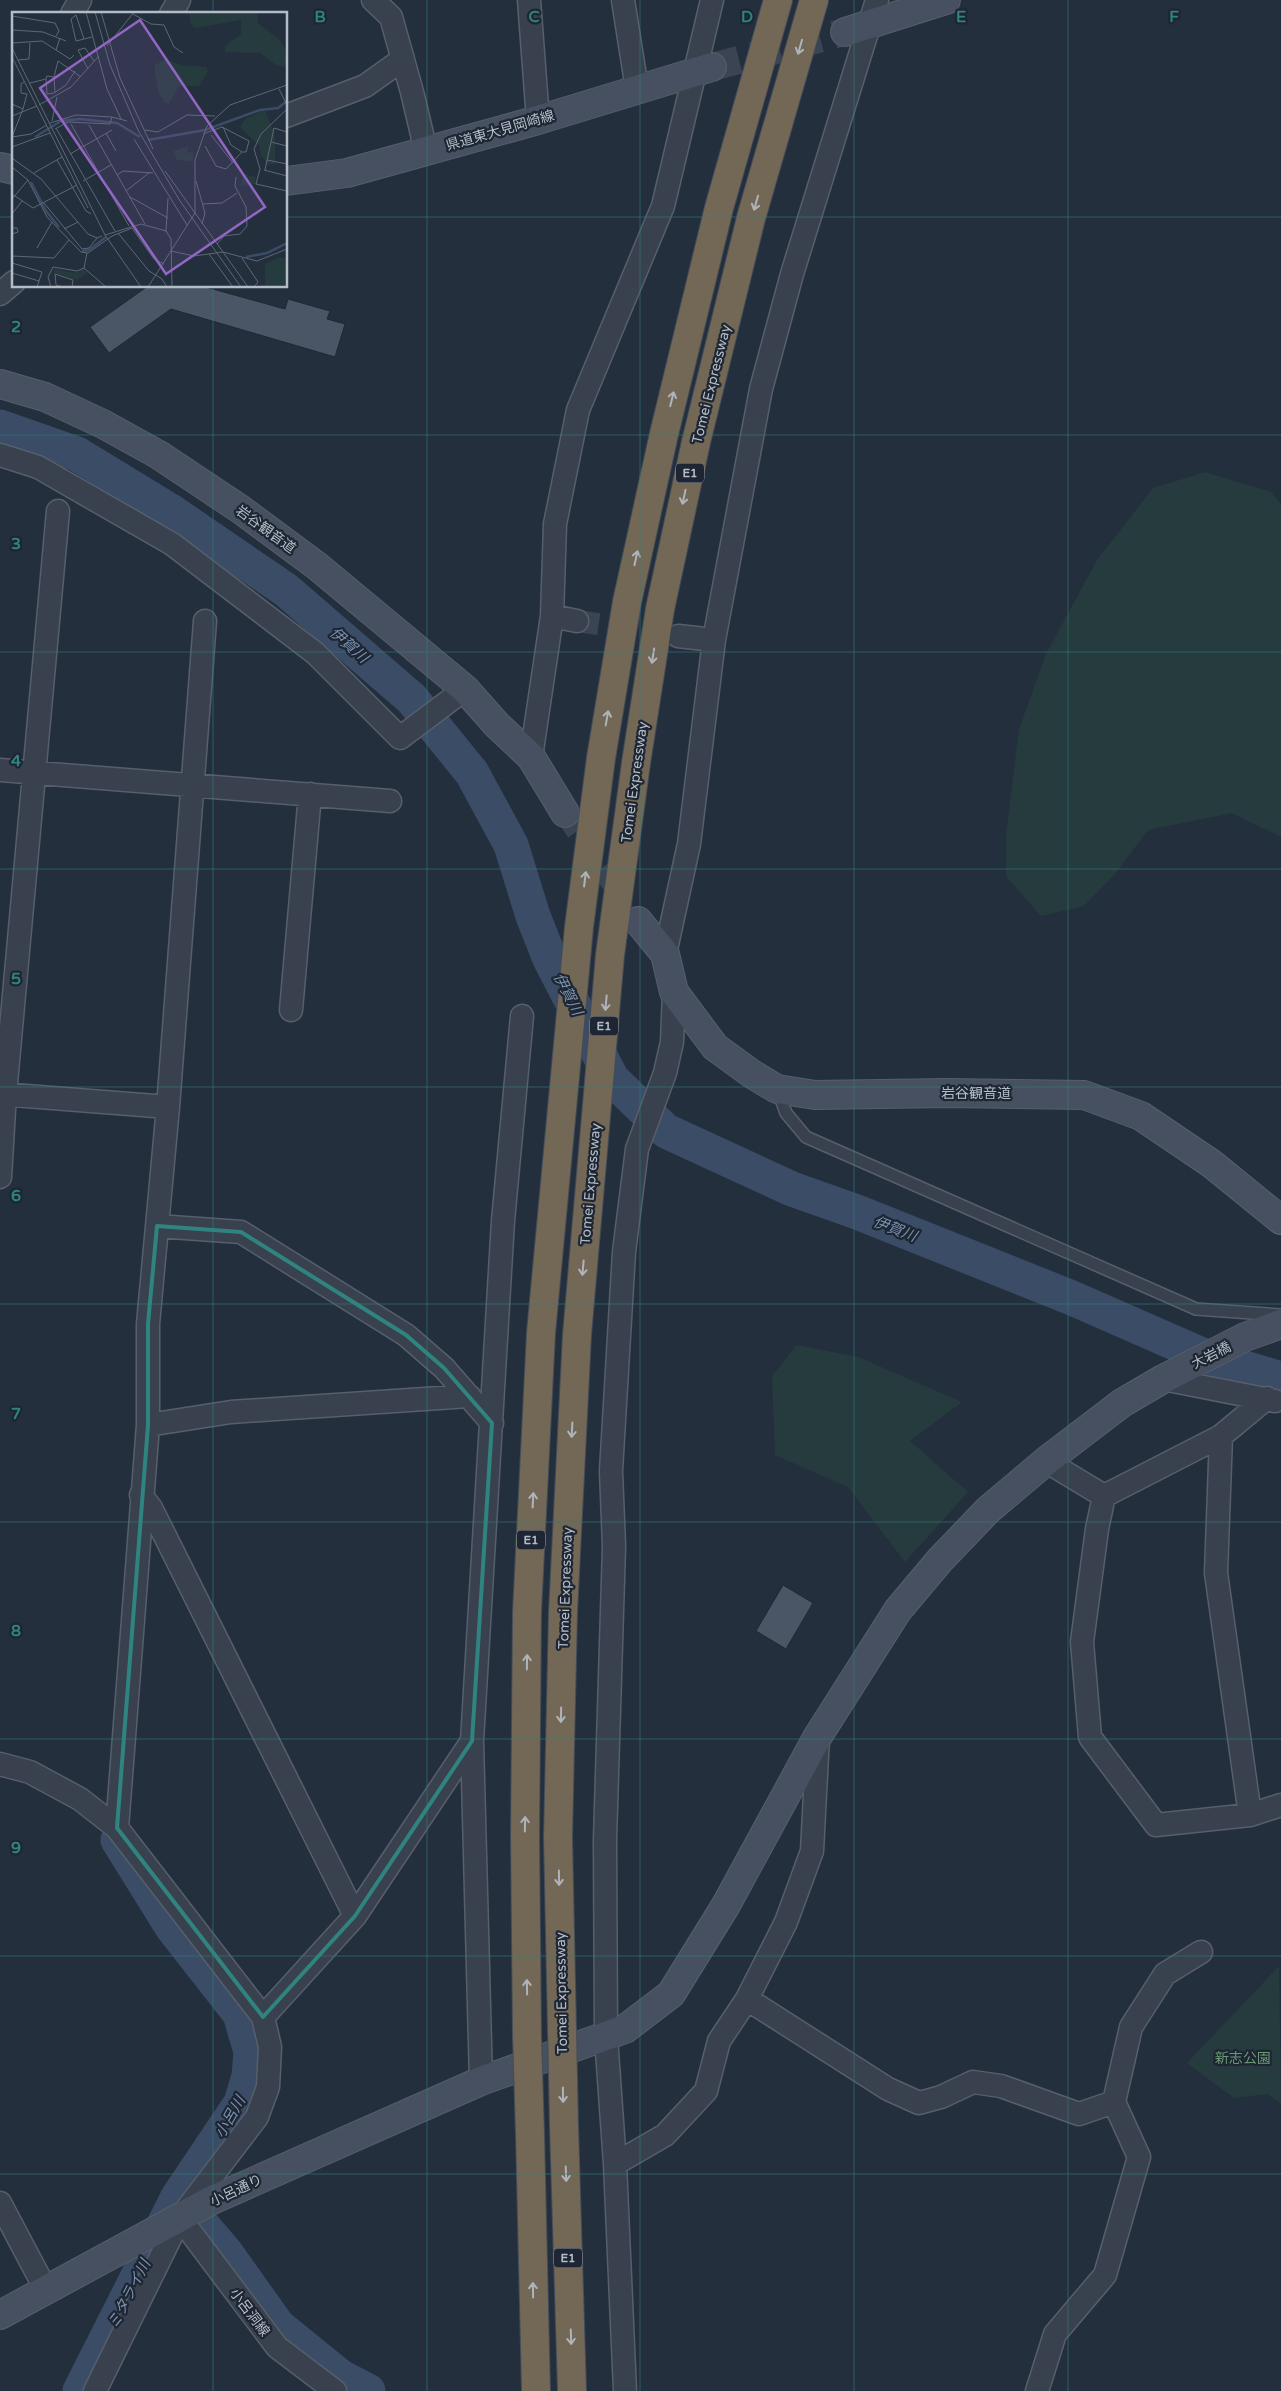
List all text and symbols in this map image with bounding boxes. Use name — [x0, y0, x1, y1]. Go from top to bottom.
text: B — [314, 7, 326, 27]
text: C — [528, 7, 540, 27]
text: D — [741, 7, 753, 27]
text: E — [956, 7, 966, 27]
text: F — [1169, 7, 1179, 27]
inset map — [12, 12, 288, 288]
one-way arrow — [794, 38, 804, 54]
street label: 県道東大見岡崎線 — [444, 107, 556, 154]
one-way arrow — [750, 195, 760, 211]
text: 2 — [11, 317, 21, 337]
street label: Tomei Expressway — [688, 322, 735, 445]
one-way arrow — [668, 392, 677, 408]
road number: E1 — [676, 463, 704, 482]
one-way arrow — [679, 489, 689, 505]
street label: 岩谷観音道 — [232, 502, 299, 557]
text: 3 — [11, 534, 21, 554]
one-way arrow — [632, 550, 642, 566]
water label: 伊賀川 — [326, 623, 373, 668]
one-way arrow — [647, 648, 657, 664]
one-way arrow — [603, 710, 613, 726]
street label: Tomei Expressway — [618, 720, 651, 844]
text: 4 — [11, 751, 21, 771]
one-way arrow — [580, 871, 590, 887]
text: 5 — [11, 969, 21, 989]
water label: 伊賀川 — [550, 970, 587, 1020]
one-way arrow — [601, 995, 611, 1011]
road number: E1 — [590, 1016, 618, 1036]
street label: 岩谷観音道 — [941, 1085, 1011, 1102]
street label: Tomei Expressway — [577, 1122, 604, 1246]
text: 6 — [11, 1186, 21, 1206]
water label: 伊賀川 — [871, 1213, 921, 1246]
one-way arrow — [578, 1260, 588, 1276]
street label: 大岩橋 — [1189, 1338, 1234, 1373]
text: 7 — [11, 1404, 21, 1424]
one-way arrow — [567, 1422, 576, 1438]
one-way arrow — [528, 1492, 537, 1508]
street label: Tomei Expressway — [555, 1526, 576, 1649]
road number: E1 — [517, 1530, 545, 1550]
text: 8 — [11, 1621, 21, 1641]
one-way arrow — [522, 1654, 532, 1670]
one-way arrow — [556, 1707, 565, 1723]
one-way arrow — [520, 1817, 530, 1833]
text: 9 — [11, 1838, 21, 1858]
one-way arrow — [554, 1869, 564, 1885]
street label: Tomei Expressway — [552, 1931, 571, 2054]
one-way arrow — [522, 1979, 532, 1996]
park label: 新志公園 — [1215, 2050, 1271, 2067]
one-way arrow — [559, 2086, 568, 2102]
water label: 小呂川 — [211, 2091, 250, 2141]
one-way arrow — [561, 2166, 570, 2182]
street label: 小呂通り — [207, 2171, 265, 2210]
road number: E1 — [554, 2248, 582, 2268]
water label: ミタライ川 — [104, 2255, 155, 2332]
one-way arrow — [529, 2282, 538, 2298]
street label: 小呂洞線 — [226, 2285, 273, 2340]
one-way arrow — [566, 2328, 575, 2344]

